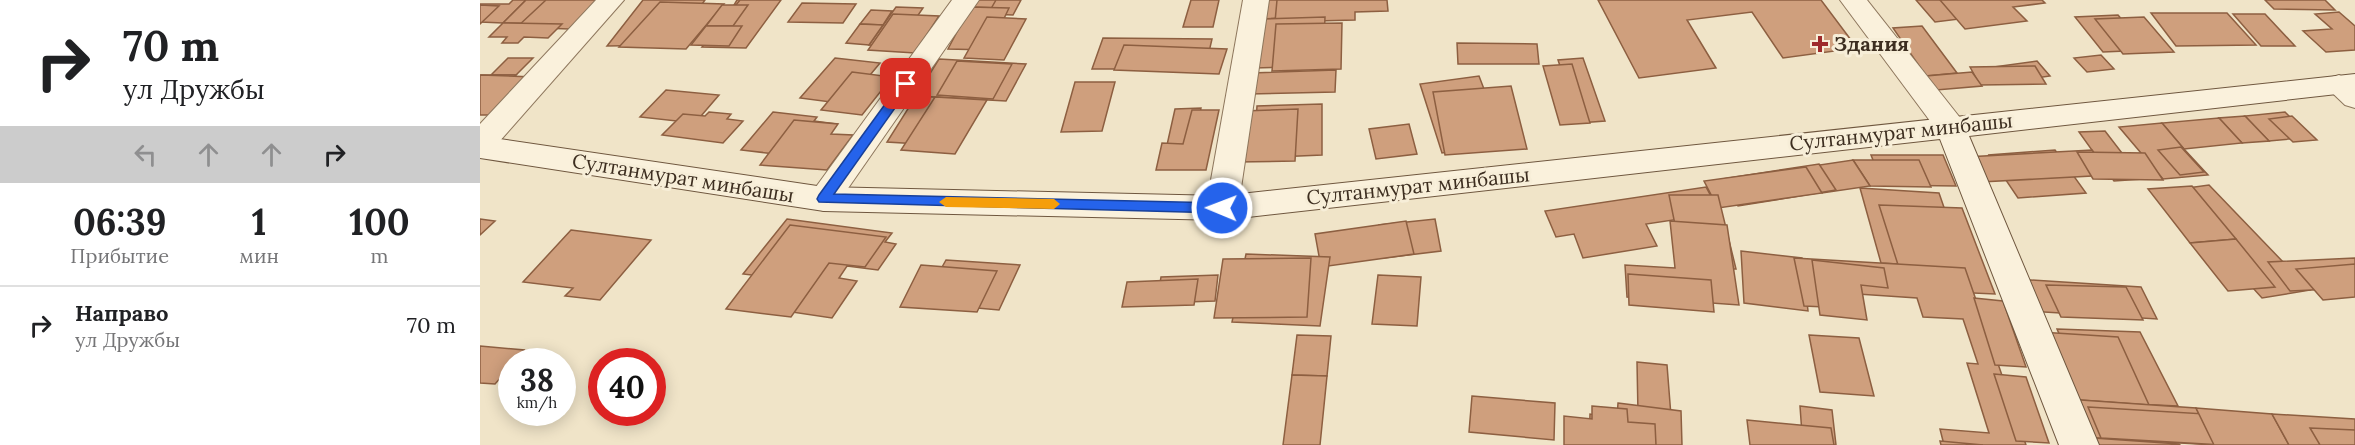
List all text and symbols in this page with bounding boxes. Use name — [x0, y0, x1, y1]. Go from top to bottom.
text: 70 m — [123, 19, 219, 73]
icon: right — [24, 24, 102, 102]
place label: Здания — [1834, 31, 1909, 56]
marker: Здания — [1811, 35, 1829, 53]
pin — [880, 58, 931, 109]
icon: arrive — [889, 67, 922, 100]
text: ул Дружбы — [123, 72, 265, 106]
street label: Султанмурат минбашы — [1788, 107, 2014, 156]
icon: left — [129, 138, 162, 171]
icon: ahead — [192, 138, 225, 171]
icon: ahead — [255, 138, 288, 171]
icon: right — [318, 138, 351, 171]
street label: Султанмурат минбашы — [570, 148, 796, 207]
street label: Султанмурат минбашы — [1305, 161, 1531, 210]
position arrow — [1190, 176, 1254, 240]
text: 06:39 — [73, 199, 166, 245]
text: 1 — [252, 199, 266, 245]
text: 100 — [349, 199, 410, 245]
text: Прибытие — [70, 243, 169, 268]
text: мин — [239, 243, 279, 268]
text: m — [371, 243, 388, 268]
text: Направо — [75, 299, 169, 327]
icon: right — [24, 309, 57, 342]
text: 70 m — [407, 311, 456, 339]
text: ул Дружбы — [75, 327, 180, 352]
speed limit sign: 40 — [588, 348, 666, 426]
text: 38 — [520, 361, 554, 399]
text: km/h — [517, 393, 557, 412]

